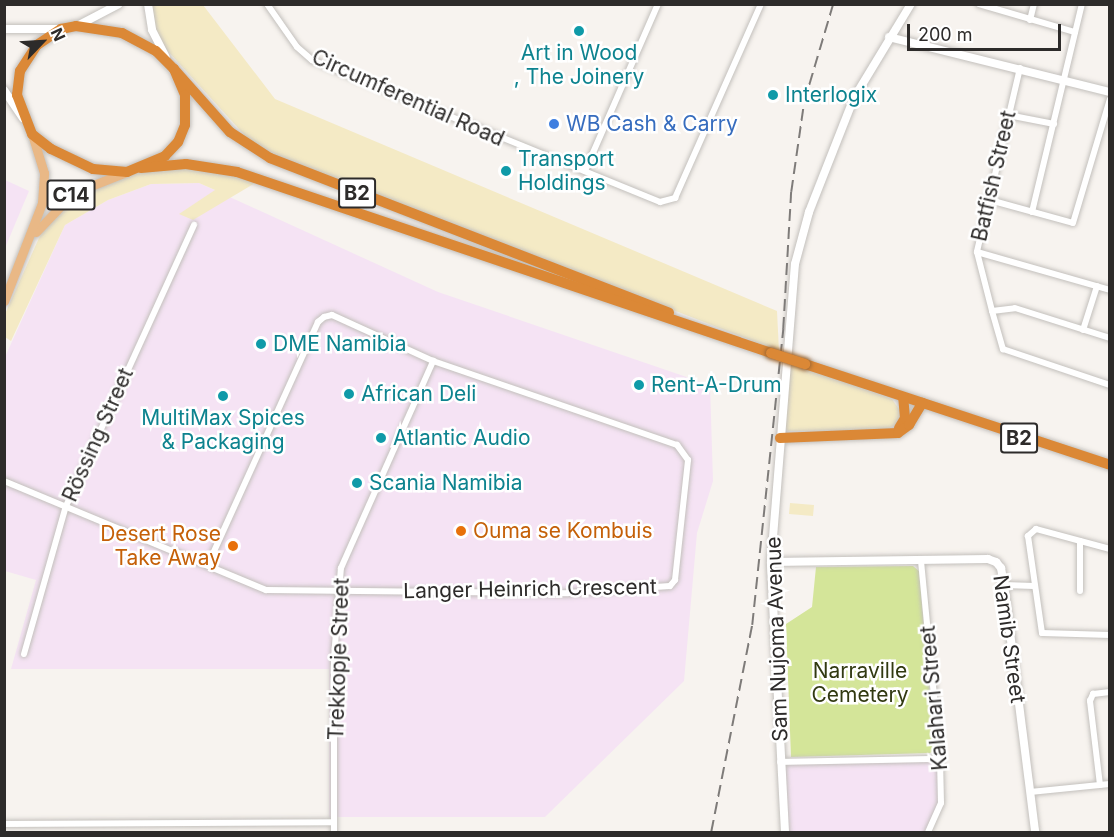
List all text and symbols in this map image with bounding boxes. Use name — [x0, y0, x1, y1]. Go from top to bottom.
north arrow — [12, 12, 72, 72]
scale bar — [910, 12, 1064, 50]
marker: Art in Wood , The Joinery — [572, 24, 586, 38]
text: 200 m — [918, 24, 973, 45]
text: N — [47, 25, 70, 44]
place label: Art in Wood , The Joinery — [514, 40, 644, 90]
street label: Circumferential Road — [308, 44, 508, 152]
place label: Interlogix — [785, 82, 877, 108]
marker: Interlogix — [766, 88, 780, 102]
street label: Batfish Street — [967, 108, 1021, 244]
place label: WB Cash & Carry — [566, 111, 738, 137]
marker: WB Cash & Carry — [547, 117, 561, 131]
place label: Transport Holdings — [518, 146, 614, 196]
marker: Transport Holdings — [499, 164, 513, 178]
road number: B2 — [338, 176, 376, 210]
road number: C14 — [46, 178, 97, 212]
place label: DME Namibia — [273, 331, 406, 357]
marker: DME Namibia — [254, 337, 268, 351]
street label: Rössing Street — [57, 364, 139, 506]
place label: Rent-A-Drum — [651, 372, 782, 398]
marker: Rent-A-Drum — [632, 378, 646, 392]
place label: African Deli — [361, 381, 476, 407]
marker: African Deli — [342, 387, 356, 401]
marker: MultiMax Spices & Packaging — [216, 389, 230, 403]
place label: MultiMax Spices & Packaging — [141, 405, 305, 455]
road number: B2 — [1000, 421, 1038, 455]
place label: Atlantic Audio — [393, 425, 531, 451]
marker: Atlantic Audio — [374, 431, 388, 445]
place label: Scania Namibia — [369, 470, 522, 496]
marker: Scania Namibia — [350, 476, 364, 490]
place label: Ouma se Kombuis — [473, 518, 653, 544]
place label: Desert Rose Take Away — [100, 521, 221, 571]
marker: Ouma se Kombuis — [454, 524, 468, 538]
street label: Sam Nujoma Avenue — [761, 536, 793, 742]
marker: Desert Rose Take Away — [226, 539, 240, 553]
street label: Namib Street — [988, 573, 1030, 705]
street label: Langer Heinrich Crescent — [403, 574, 657, 604]
street label: Trekkopje Street — [324, 577, 354, 741]
street label: Kalahari Street — [915, 624, 953, 772]
park label: Narraville Cemetery — [811, 658, 909, 708]

